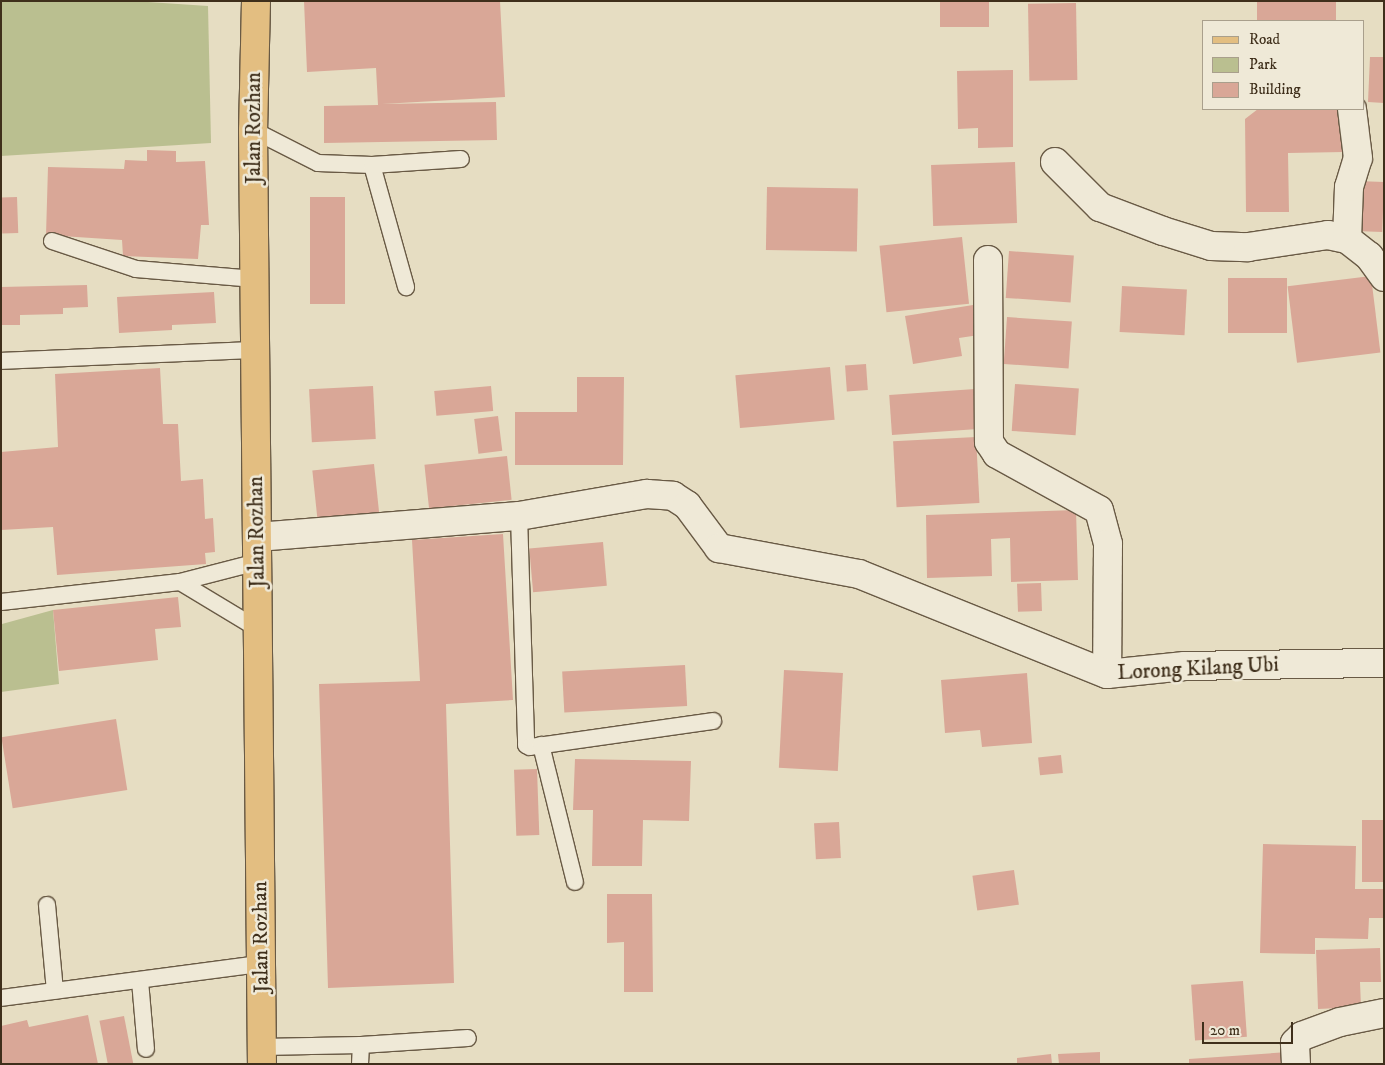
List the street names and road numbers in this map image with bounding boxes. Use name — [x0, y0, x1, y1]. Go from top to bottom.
street label: Jalan Rozhan — [241, 72, 267, 184]
street label: Jalan Rozhan — [243, 476, 271, 588]
street label: Lorong Kilang Ubi — [1117, 652, 1279, 686]
street label: Jalan Rozhan — [247, 881, 275, 993]

